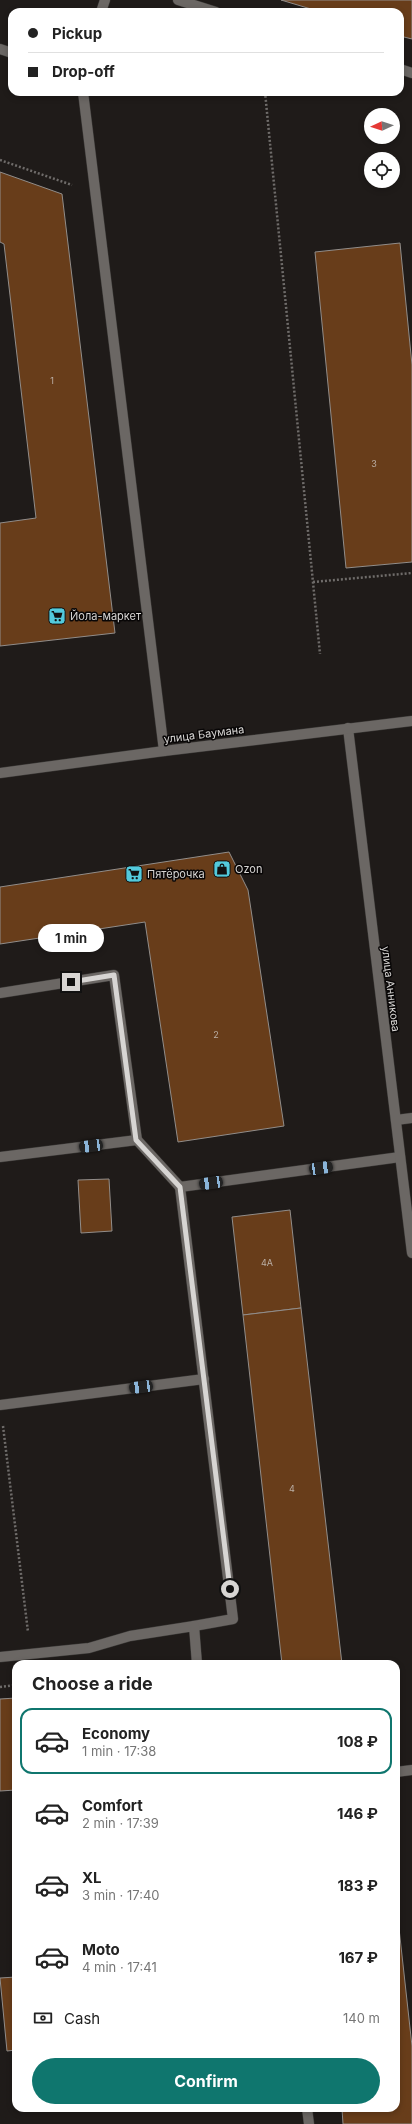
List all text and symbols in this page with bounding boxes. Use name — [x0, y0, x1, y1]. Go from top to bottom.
text: Pickup — [52, 24, 102, 43]
text: Drop-off — [52, 62, 115, 81]
north arrow — [364, 108, 400, 144]
map controls — [364, 108, 400, 188]
button: locate — [364, 152, 400, 188]
house number: 1 — [50, 375, 54, 386]
house number: 3 — [371, 458, 377, 469]
supermarket icon: Йола-маркет — [47, 606, 67, 626]
place label: Йола-маркет — [70, 609, 142, 623]
street label: улица Баумана — [163, 722, 245, 746]
shop icon: Ozon — [212, 859, 232, 879]
place label: Ozon — [235, 862, 262, 876]
supermarket icon: Пятёрочка — [124, 864, 144, 884]
place label: Пятёрочка — [147, 867, 205, 881]
callout: 1 min — [38, 924, 104, 952]
text: 1 min — [55, 930, 87, 946]
street label: улица Анникова — [379, 945, 403, 1033]
route end — [62, 973, 80, 991]
house number: 2 — [213, 1029, 219, 1040]
car — [78, 1139, 104, 1153]
car — [308, 1160, 334, 1176]
car — [198, 1175, 224, 1191]
house number: 4А — [261, 1257, 273, 1268]
car — [128, 1380, 154, 1394]
house number: 4 — [289, 1483, 295, 1494]
route start — [221, 1580, 239, 1598]
text: Choose a ride — [32, 1673, 153, 1694]
icon: car — [34, 1723, 70, 1759]
text: Economy — [82, 1724, 150, 1743]
text: 108 ₽ — [337, 1732, 378, 1751]
text: 1 min · 17:38 — [82, 1743, 156, 1759]
icon: car — [34, 1795, 70, 1831]
text: Comfort — [82, 1796, 143, 1815]
text: 146 ₽ — [337, 1804, 378, 1823]
text: 2 min · 17:39 — [82, 1815, 159, 1831]
icon: car — [34, 1867, 70, 1903]
text: XL — [82, 1868, 102, 1887]
text: 183 ₽ — [337, 1876, 378, 1895]
text: 3 min · 17:40 — [82, 1887, 160, 1903]
icon: car — [34, 1939, 70, 1975]
text: Moto — [82, 1940, 120, 1959]
text: 167 ₽ — [338, 1948, 378, 1967]
text: 4 min · 17:41 — [82, 1959, 157, 1975]
icon: cash — [32, 2007, 54, 2029]
text: Cash — [64, 2009, 100, 2028]
text: 140 m — [343, 2010, 380, 2026]
button: Confirm — [32, 2058, 380, 2104]

